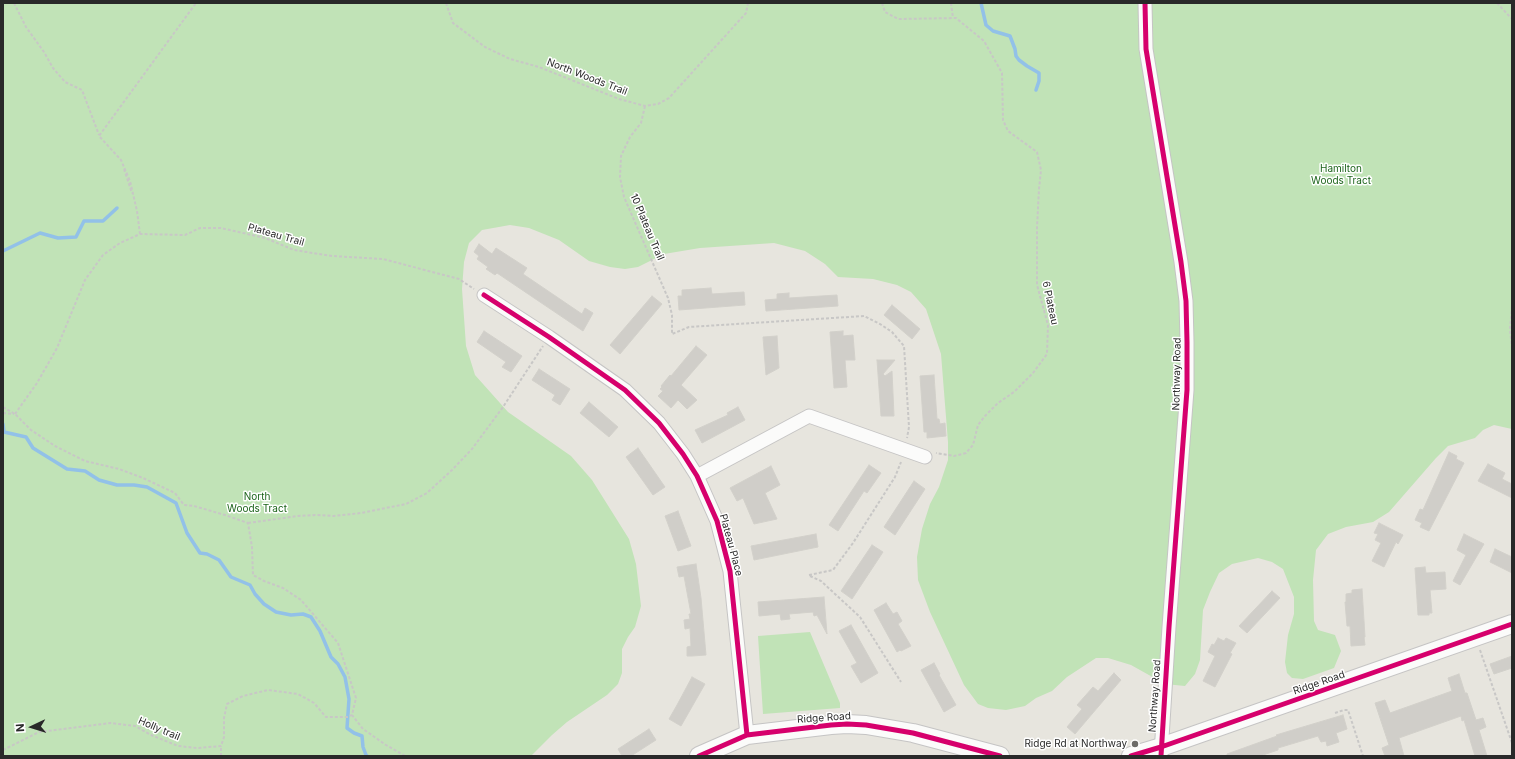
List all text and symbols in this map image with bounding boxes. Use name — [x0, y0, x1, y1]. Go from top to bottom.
street label: North Woods Trail — [545, 56, 629, 98]
park label: Hamilton Woods Tract — [1311, 163, 1371, 186]
street label: 10 Plateau Trail — [628, 192, 666, 262]
street label: Plateau Trail — [246, 221, 306, 249]
street label: 6 Plateau — [1040, 280, 1060, 326]
street label: Northway Road — [1170, 337, 1184, 411]
park label: North Woods Tract — [227, 491, 287, 514]
street label: Plateau Place — [717, 513, 745, 577]
street label: Northway Road — [1146, 659, 1164, 733]
street label: Ridge Road — [1292, 669, 1346, 697]
north arrow — [12, 707, 52, 747]
street label: Ridge Road — [797, 710, 851, 726]
street label: Holly trail — [136, 715, 182, 743]
text: N — [13, 723, 27, 733]
place label: Ridge Rd at Northway — [1024, 738, 1127, 750]
marker: Ridge Rd at Northway — [1130, 739, 1140, 749]

